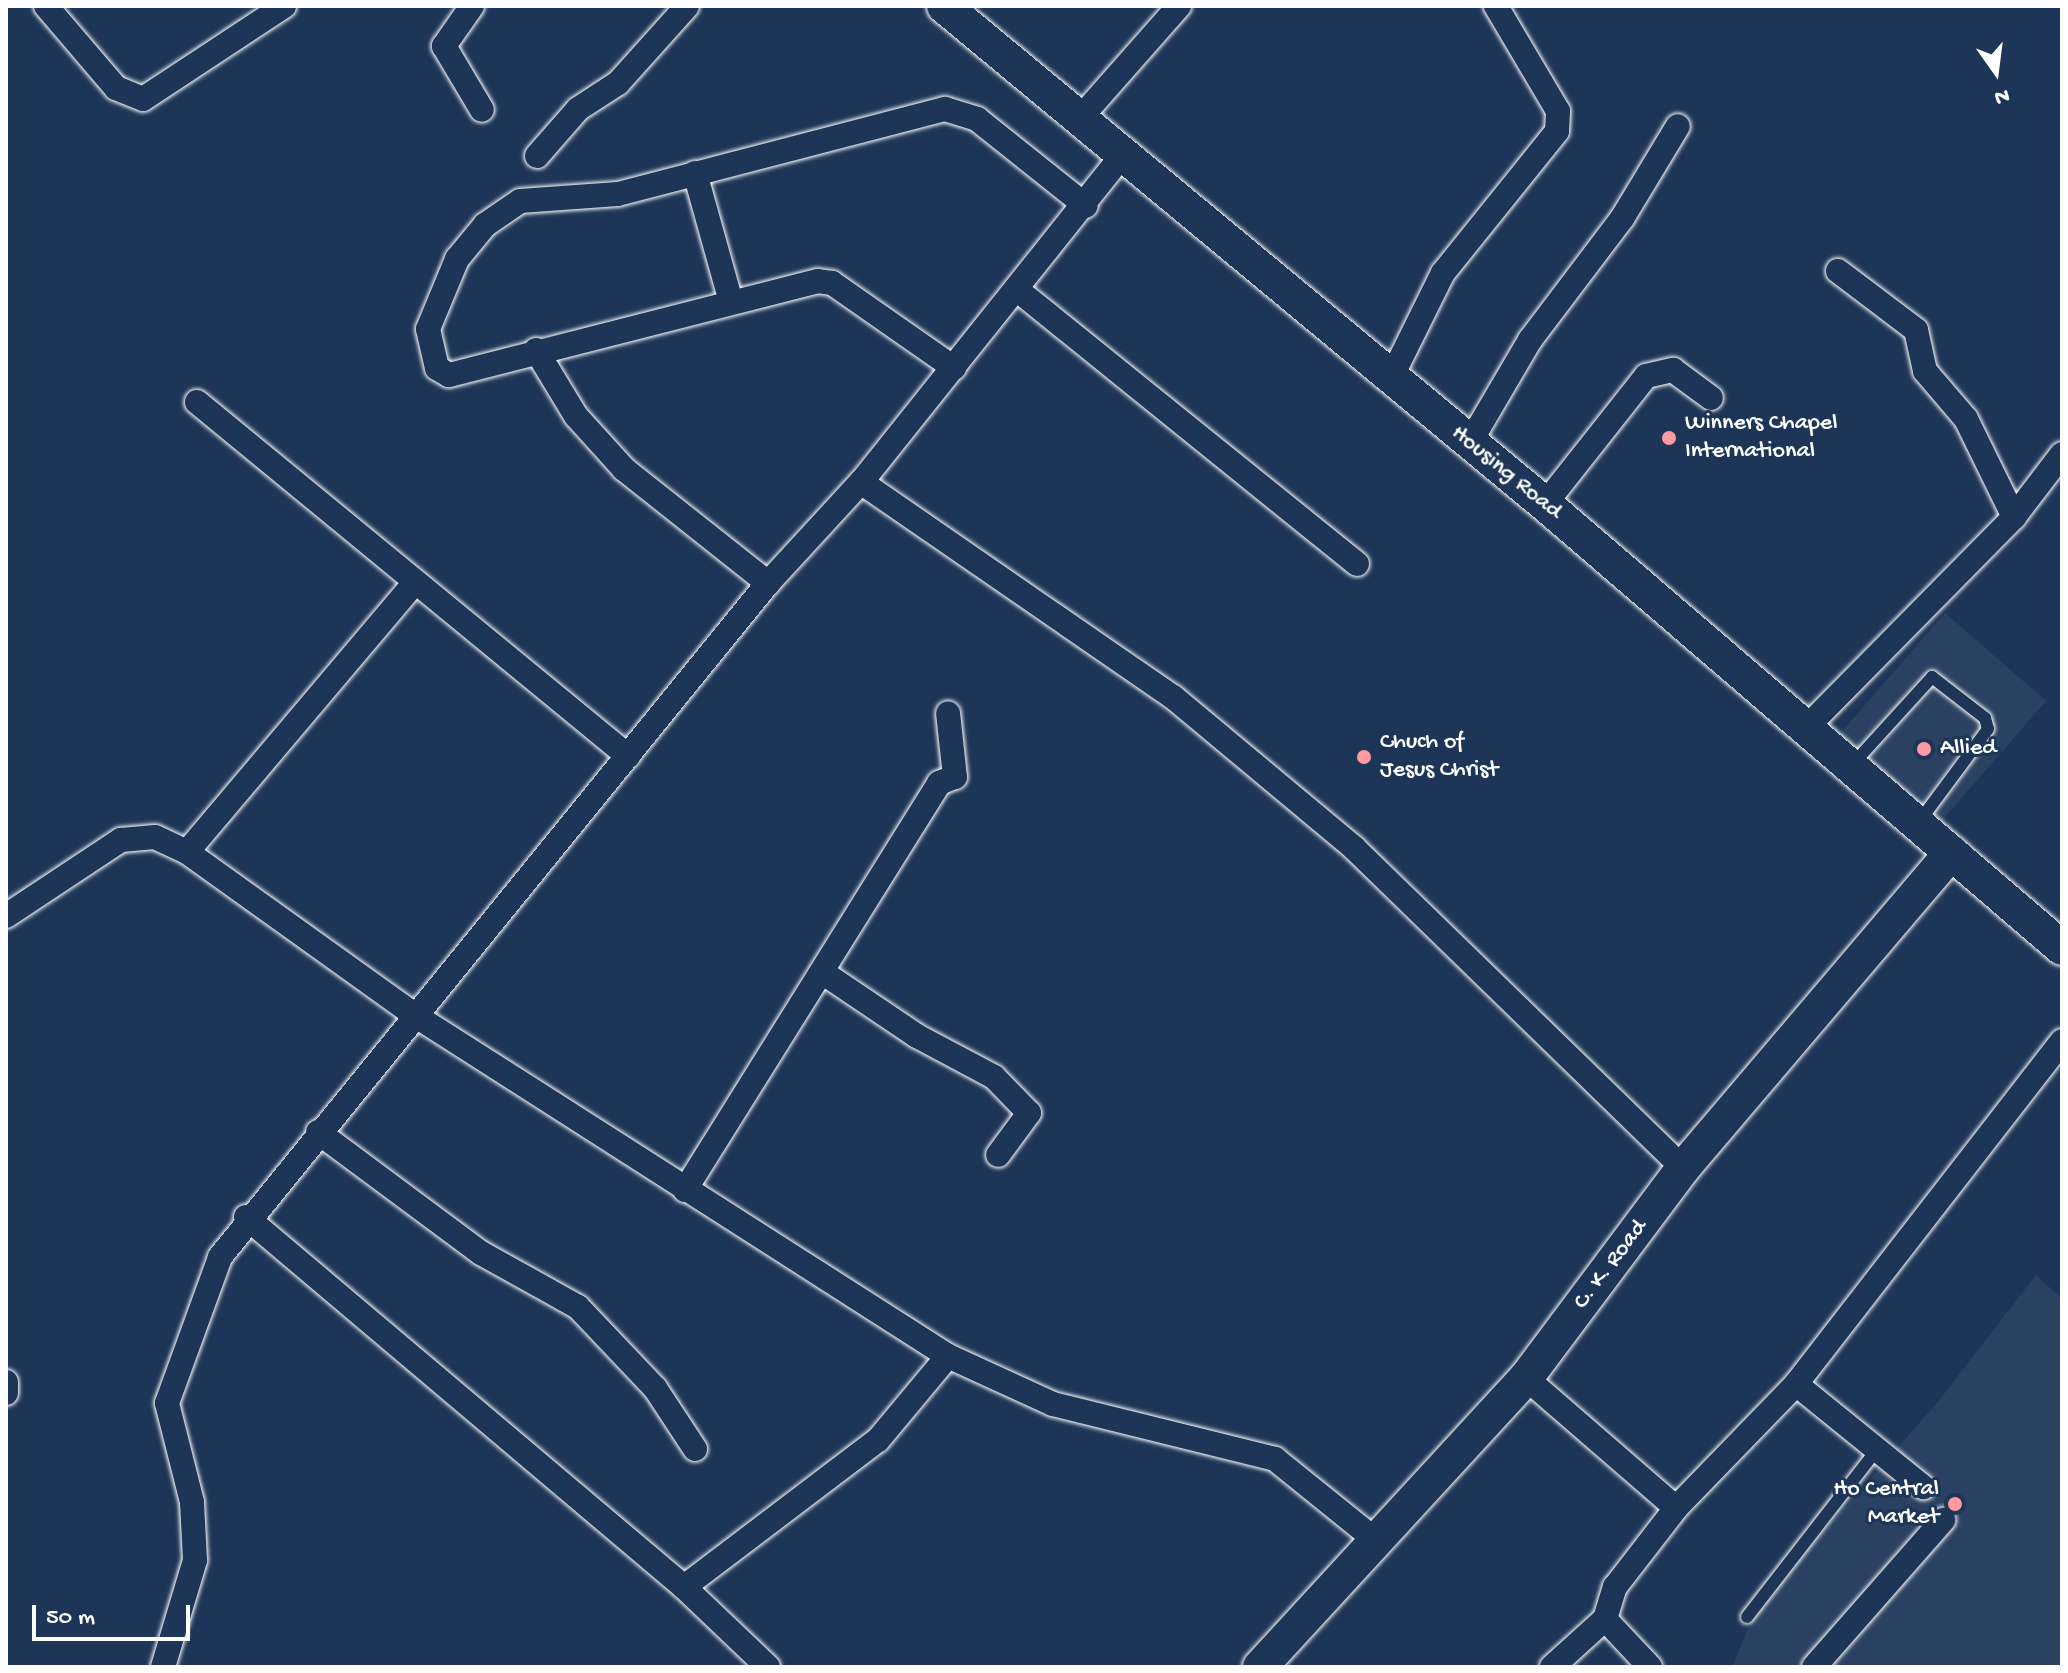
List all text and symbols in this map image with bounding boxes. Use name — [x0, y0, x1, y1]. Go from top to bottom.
north arrow — [1956, 32, 2036, 112]
text: N — [1992, 81, 2012, 110]
place label: Winners Chapel International — [1685, 410, 1838, 466]
street label: Housing Road — [1445, 419, 1567, 527]
marker: Winners Chapel International — [1660, 429, 1678, 447]
place label: Chuch of Jesus Christ — [1380, 729, 1498, 785]
place label: Allied — [1940, 735, 1996, 763]
marker: Allied — [1915, 740, 1933, 758]
marker: Chuch of Jesus Christ — [1355, 748, 1373, 766]
street label: C. K. Road — [1568, 1214, 1654, 1316]
place label: Ho Central Market — [1833, 1476, 1939, 1532]
marker: Ho Central Market — [1946, 1495, 1964, 1513]
scale bar — [36, 1589, 194, 1639]
text: 50 m — [46, 1604, 95, 1633]

